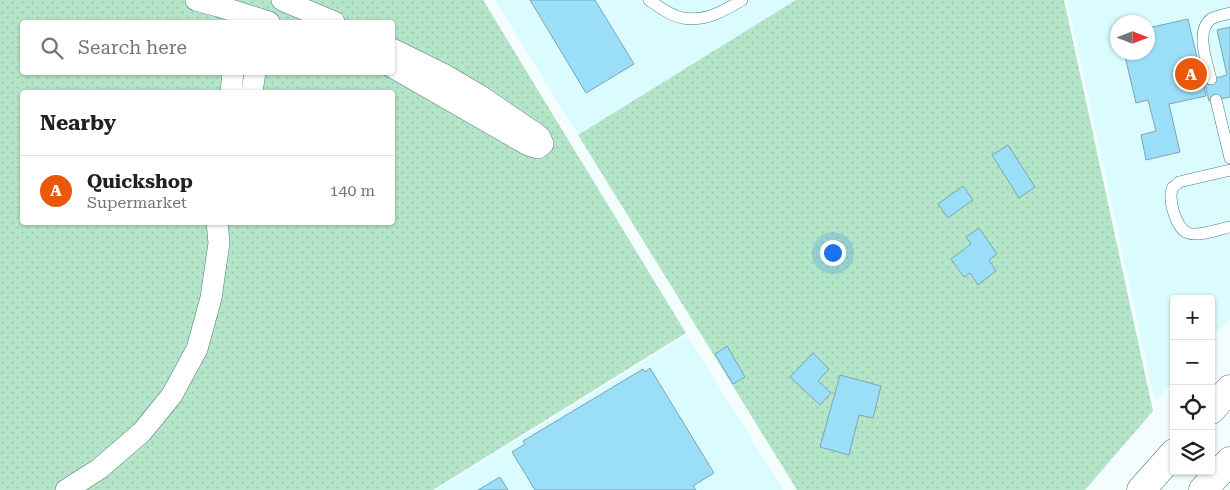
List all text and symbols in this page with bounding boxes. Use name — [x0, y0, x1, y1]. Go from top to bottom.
north arrow — [1110, 15, 1155, 60]
search box — [20, 20, 395, 75]
icon: search — [38, 34, 66, 62]
text: Search here — [78, 36, 187, 59]
pin: A — [1175, 55, 1207, 93]
text: Nearby — [40, 111, 116, 135]
text: Quickshop — [87, 170, 193, 193]
text: A — [50, 181, 62, 200]
text: 140 m — [329, 181, 375, 200]
text: Supermarket — [87, 193, 187, 212]
your location — [820, 240, 846, 266]
map controls — [1170, 295, 1215, 475]
button: + — [1170, 295, 1215, 340]
button: − — [1170, 340, 1215, 385]
button: locate — [1170, 385, 1215, 430]
button: layers — [1170, 430, 1215, 475]

